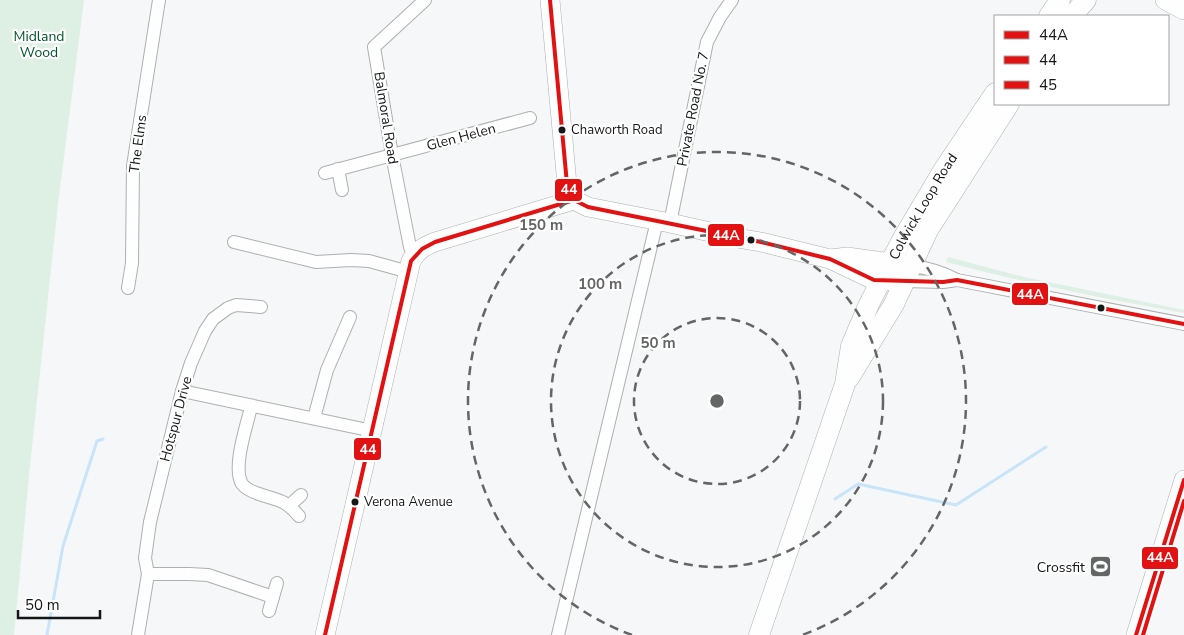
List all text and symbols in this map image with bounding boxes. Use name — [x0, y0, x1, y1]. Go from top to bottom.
legend — [994, 15, 1169, 105]
text: 44A — [1039, 25, 1068, 45]
park label: Midland Wood — [13, 27, 65, 62]
street label: Private Road No. 7 — [673, 50, 713, 168]
text: 44 — [1039, 50, 1057, 70]
street label: Balmoral Road — [369, 70, 403, 166]
text: 45 — [1039, 75, 1057, 95]
street label: The Elms — [125, 113, 152, 174]
street label: Glen Helen — [424, 119, 498, 155]
place label: Chaworth Road — [571, 121, 663, 139]
marker: Chaworth Road — [557, 125, 567, 135]
street label: Colwick Loop Road — [884, 149, 961, 263]
line badge: 44 — [554, 178, 583, 202]
text: 44 — [561, 180, 578, 199]
text: 150 m — [519, 215, 563, 235]
line badge: 44A — [707, 223, 745, 247]
text: 44A — [712, 226, 740, 245]
unlabelled marker — [746, 235, 756, 245]
text: 100 m — [578, 274, 622, 294]
line badge: 44A — [1011, 282, 1049, 306]
text: 44A — [1016, 285, 1044, 304]
unlabelled marker — [1096, 303, 1106, 313]
text: 50 m — [640, 333, 676, 353]
street label: Hotspur Drive — [155, 374, 197, 464]
centre of rings — [708, 392, 726, 410]
line badge: 44 — [353, 437, 382, 461]
text: 44 — [360, 440, 377, 459]
place label: Verona Avenue — [363, 493, 453, 511]
marker: Verona Avenue — [350, 497, 360, 507]
line badge: 44A — [1141, 546, 1179, 570]
text: 44A — [1146, 548, 1174, 567]
sports icon: Crossfit — [1089, 555, 1113, 579]
place label: Crossfit — [1037, 558, 1085, 577]
scale bar — [18, 588, 100, 620]
text: 50 m — [25, 595, 60, 615]

